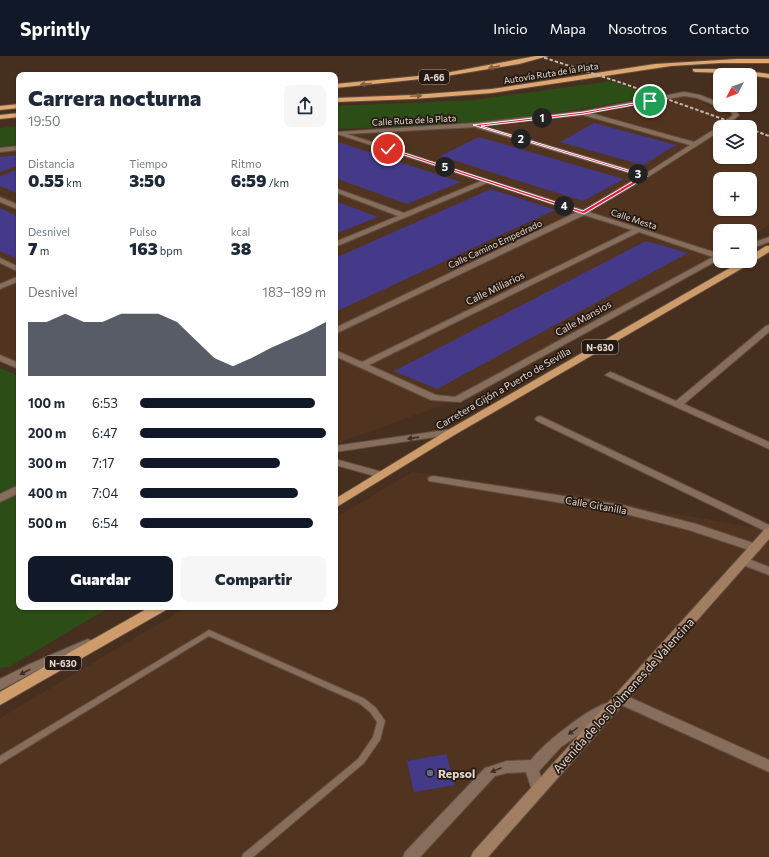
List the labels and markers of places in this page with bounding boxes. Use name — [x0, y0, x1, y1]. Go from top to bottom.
pin — [633, 84, 667, 118]
pin: 1 — [532, 108, 552, 128]
pin: 2 — [511, 129, 531, 149]
pin — [371, 132, 405, 166]
pin: 5 — [435, 157, 455, 177]
pin: 3 — [628, 164, 648, 184]
pin: 4 — [554, 196, 574, 216]
place label: Repsol — [438, 766, 475, 780]
marker: Repsol — [425, 768, 435, 778]

